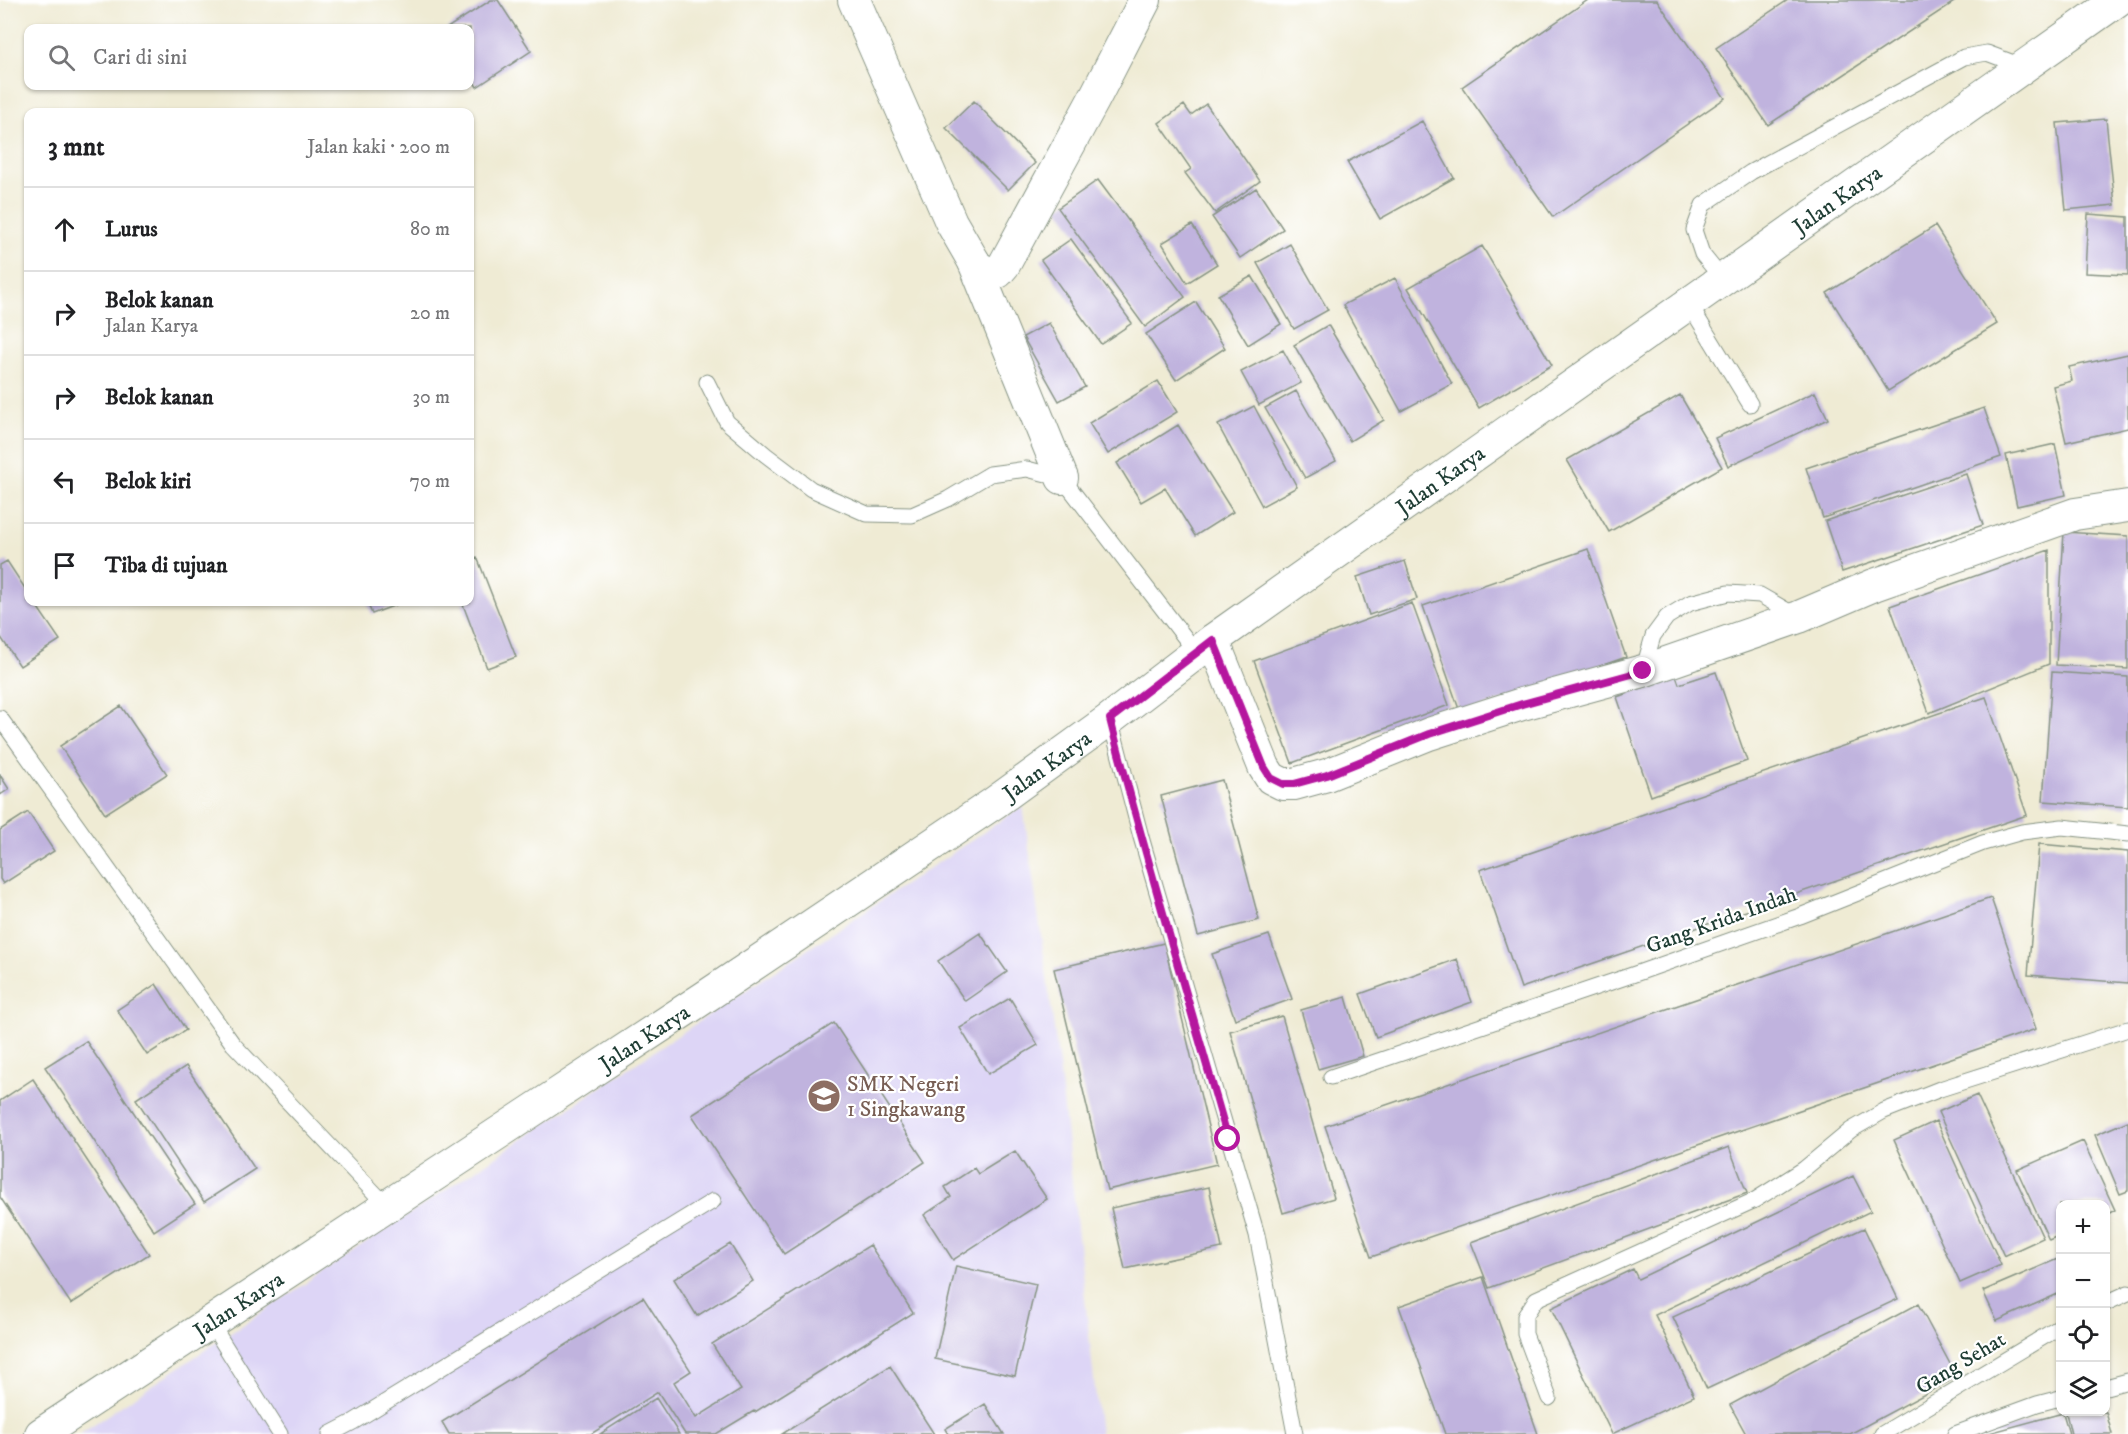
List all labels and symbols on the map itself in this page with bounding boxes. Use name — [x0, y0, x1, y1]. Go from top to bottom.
street label: Jalan Karya — [1786, 159, 1888, 242]
street label: Jalan Karya — [1389, 440, 1491, 523]
route end — [1629, 657, 1655, 683]
street label: Jalan Karya — [996, 725, 1098, 808]
street label: Gang Krida Indah — [1642, 880, 1801, 960]
street label: Jalan Karya — [593, 998, 696, 1079]
place label: SMK Negeri 1 Singkawang — [847, 1071, 965, 1123]
school or university icon: SMK Negeri 1 Singkawang — [806, 1078, 842, 1114]
route start — [1214, 1125, 1240, 1151]
street label: Jalan Karya — [187, 1266, 290, 1346]
street label: Gang Sehat — [1911, 1326, 2011, 1401]

